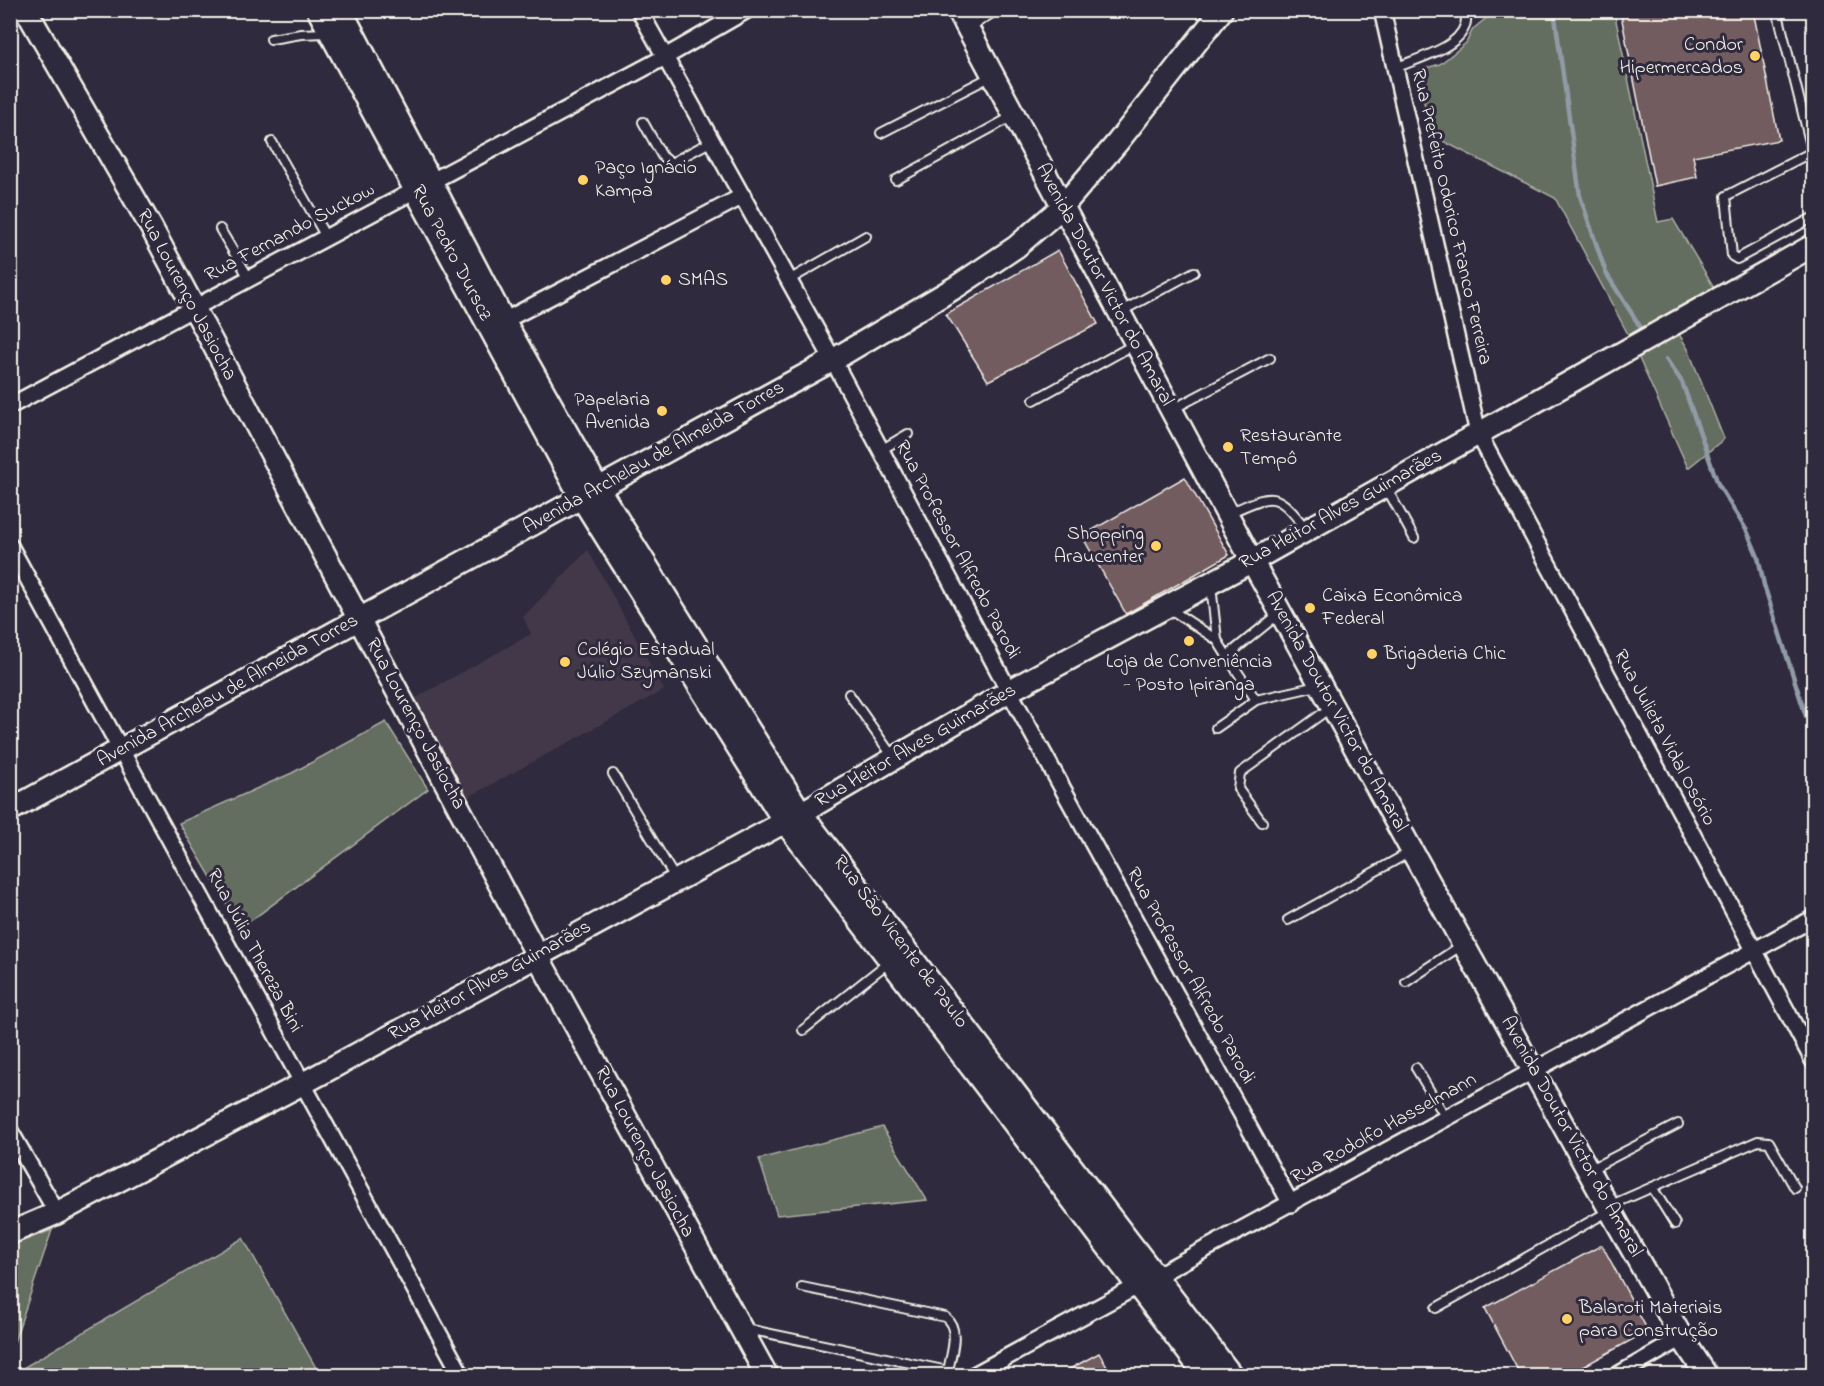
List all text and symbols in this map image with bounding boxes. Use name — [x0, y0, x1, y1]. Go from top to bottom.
place label: Condor Hipermercados — [1620, 31, 1744, 83]
marker: Condor Hipermercados — [1748, 49, 1762, 63]
street label: Rua Prefeito Odorico Franco Ferreira — [1403, 66, 1499, 368]
place label: Paço Ignácio Kampa — [595, 154, 697, 206]
street label: Avenida Doutor Victor do Amaral — [1027, 158, 1181, 412]
marker: Paço Ignácio Kampa — [576, 173, 590, 187]
street label: Rua Fernando Suckow — [200, 176, 380, 290]
street label: Rua Pedro Durscz — [403, 180, 499, 327]
street label: Rua Lourenço Jasiocha — [128, 204, 244, 386]
place label: SMAS — [678, 266, 728, 295]
marker: SMAS — [659, 273, 673, 287]
street label: Avenida Archelau de Almeida Torres — [518, 374, 790, 542]
place label: Papelaria Avenida — [574, 386, 650, 438]
marker: Papelaria Avenida — [655, 404, 669, 418]
place label: Restaurante Tempô — [1240, 422, 1342, 474]
street label: Rua Professor Alfredo Parodi — [887, 435, 1027, 665]
marker: Restaurante Tempô — [1221, 440, 1235, 454]
street label: Rua Heitor Alves Guimarães — [1234, 442, 1448, 578]
place label: Shopping Araucenter — [1054, 520, 1145, 572]
marker: Shopping Araucenter — [1149, 539, 1163, 553]
place label: Caixa Econômica Federal — [1321, 582, 1463, 634]
street label: Avenida Doutor Victor do Amaral — [1257, 586, 1415, 838]
marker: Caixa Econômica Federal — [1303, 601, 1317, 615]
street label: Avenida Archelau de Almeida Torres — [92, 607, 364, 775]
street label: Rua Lourenço Jasiocha — [357, 633, 473, 815]
marker: Loja de Conveniência - Posto Ipiranga — [1182, 634, 1196, 648]
place label: Colégio Estadual Júlio Szymanski — [577, 636, 715, 688]
place label: Brigaderia Chic — [1383, 640, 1506, 670]
street label: Rua Julieta Vidal Osório — [1605, 645, 1723, 831]
marker: Brigaderia Chic — [1365, 647, 1379, 661]
place label: Loja de Conveniência - Posto Ipiranga — [1106, 648, 1272, 701]
marker: Colégio Estadual Júlio Szymanski — [558, 655, 572, 669]
street label: Rua Heitor Alves Guimarães — [810, 676, 1022, 816]
street label: Rua São Vicente de Paulo — [825, 849, 975, 1035]
street label: Rua Professor Alfredo Parodi — [1118, 862, 1262, 1090]
street label: Rua Júlia Thereza Bini — [198, 864, 310, 1038]
street label: Rua Heitor Alves Guimarães — [383, 913, 597, 1049]
street label: Avenida Doutor Victor do Amaral — [1492, 1011, 1650, 1263]
street label: Rua Lourenço Jasiocha — [586, 1061, 702, 1243]
street label: Rua Rodolfo Hasselmann — [1286, 1066, 1482, 1192]
place label: Balaroti Materiais para Construção — [1578, 1294, 1722, 1346]
marker: Balaroti Materiais para Construção — [1560, 1312, 1574, 1326]

